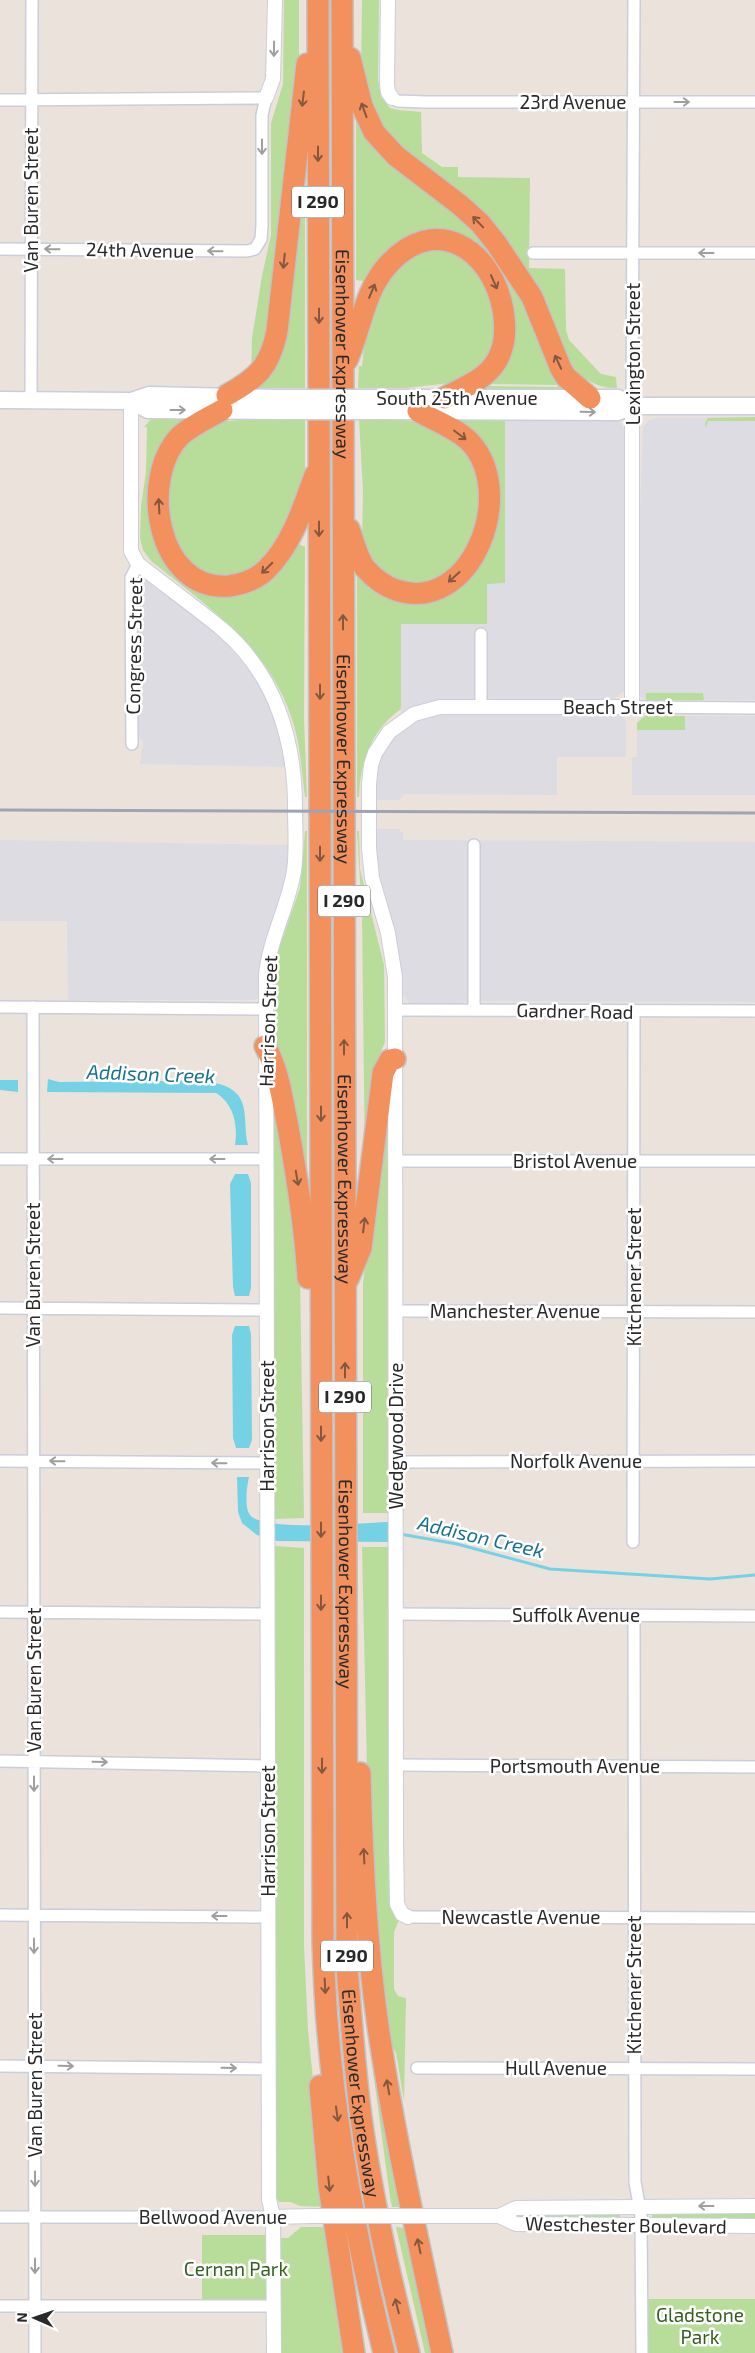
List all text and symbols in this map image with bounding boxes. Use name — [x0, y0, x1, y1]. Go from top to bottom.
one-way arrow — [269, 40, 279, 56]
street label: 23rd Avenue — [519, 90, 627, 113]
one-way arrow — [298, 91, 308, 107]
one-way arrow — [674, 97, 690, 107]
one-way arrow — [359, 103, 368, 118]
street label: Van Buren Street — [19, 127, 42, 273]
one-way arrow — [257, 138, 267, 154]
one-way arrow — [313, 145, 323, 161]
road number: I 290 — [292, 186, 344, 218]
one-way arrow — [472, 216, 484, 228]
street label: 24th Avenue — [86, 237, 194, 262]
one-way arrow — [44, 244, 60, 254]
one-way arrow — [207, 246, 223, 256]
one-way arrow — [699, 248, 715, 258]
street label: Eisenhower Expressway — [332, 249, 355, 459]
one-way arrow — [280, 253, 289, 269]
one-way arrow — [490, 274, 500, 289]
street label: Lexington Street — [621, 283, 644, 425]
one-way arrow — [368, 284, 378, 299]
one-way arrow — [314, 308, 324, 324]
one-way arrow — [553, 355, 562, 370]
street label: South 25th Avenue — [376, 386, 538, 409]
one-way arrow — [169, 405, 185, 415]
one-way arrow — [580, 407, 596, 416]
one-way arrow — [453, 430, 467, 440]
one-way arrow — [155, 499, 164, 515]
one-way arrow — [314, 520, 324, 537]
one-way arrow — [261, 562, 273, 574]
one-way arrow — [448, 571, 461, 583]
street label: Congress Street — [121, 577, 146, 715]
one-way arrow — [338, 614, 348, 630]
street label: Eisenhower Expressway — [333, 654, 356, 864]
one-way arrow — [315, 683, 325, 699]
street label: Beach Street — [563, 695, 673, 718]
one-way arrow — [315, 846, 325, 862]
road number: I 290 — [318, 886, 370, 916]
street label: Harrison Street — [254, 955, 281, 1087]
street label: Gardner Road — [516, 998, 634, 1023]
one-way arrow — [339, 1039, 349, 1055]
water label: Addison Creek — [85, 1059, 216, 1087]
street label: Eisenhower Expressway — [334, 1074, 357, 1284]
one-way arrow — [316, 1106, 326, 1122]
street label: Bristol Avenue — [513, 1149, 637, 1172]
one-way arrow — [47, 1154, 63, 1164]
one-way arrow — [209, 1154, 226, 1164]
one-way arrow — [292, 1169, 302, 1185]
street label: Van Buren Street — [21, 1202, 44, 1348]
street label: Kitchener Street — [622, 1207, 645, 1347]
one-way arrow — [359, 1218, 369, 1234]
street label: Manchester Avenue — [430, 1299, 600, 1322]
street label: Harrison Street — [255, 1360, 278, 1492]
one-way arrow — [340, 1362, 350, 1378]
street label: Wedgwood Drive — [384, 1363, 407, 1509]
road number: I 290 — [319, 1381, 371, 1412]
one-way arrow — [316, 1426, 326, 1442]
street label: Norfolk Avenue — [510, 1449, 642, 1472]
one-way arrow — [49, 1456, 65, 1466]
one-way arrow — [211, 1458, 227, 1467]
street label: Eisenhower Expressway — [335, 1479, 358, 1689]
water label: Addison Creek — [415, 1510, 547, 1562]
one-way arrow — [316, 1522, 326, 1538]
one-way arrow — [316, 1594, 326, 1611]
street label: Suffolk Avenue — [512, 1603, 640, 1626]
street label: Van Buren Street — [22, 1607, 45, 1753]
street label: Portsmouth Avenue — [490, 1754, 660, 1777]
one-way arrow — [92, 1757, 108, 1767]
one-way arrow — [317, 1757, 327, 1773]
street label: Harrison Street — [256, 1765, 279, 1897]
one-way arrow — [29, 1776, 39, 1792]
one-way arrow — [359, 1848, 368, 1864]
street label: Newcastle Avenue — [441, 1905, 601, 1928]
one-way arrow — [211, 1911, 228, 1921]
one-way arrow — [342, 1912, 352, 1928]
street label: Kitchener Street — [622, 1915, 645, 2055]
one-way arrow — [29, 1938, 39, 1954]
road number: I 290 — [321, 1940, 373, 1972]
one-way arrow — [321, 1978, 330, 1994]
street label: Eisenhower Expressway — [338, 1988, 386, 2199]
street label: Van Buren Street — [23, 2012, 46, 2158]
street label: Hull Avenue — [505, 2056, 607, 2079]
one-way arrow — [58, 2061, 74, 2071]
one-way arrow — [220, 2063, 236, 2073]
one-way arrow — [383, 2079, 393, 2095]
one-way arrow — [332, 2106, 342, 2122]
one-way arrow — [30, 2170, 40, 2187]
one-way arrow — [324, 2175, 334, 2191]
one-way arrow — [699, 2201, 715, 2211]
street label: Bellwood Avenue — [139, 2205, 287, 2228]
street label: Westchester Boulevard — [525, 2211, 727, 2238]
one-way arrow — [414, 2239, 423, 2255]
one-way arrow — [30, 2257, 40, 2273]
park label: Cernan Park — [184, 2257, 288, 2280]
north arrow — [10, 2293, 60, 2343]
one-way arrow — [392, 2298, 401, 2314]
park label: Gladstone Park — [656, 2303, 744, 2348]
text: N — [13, 2312, 30, 2323]

